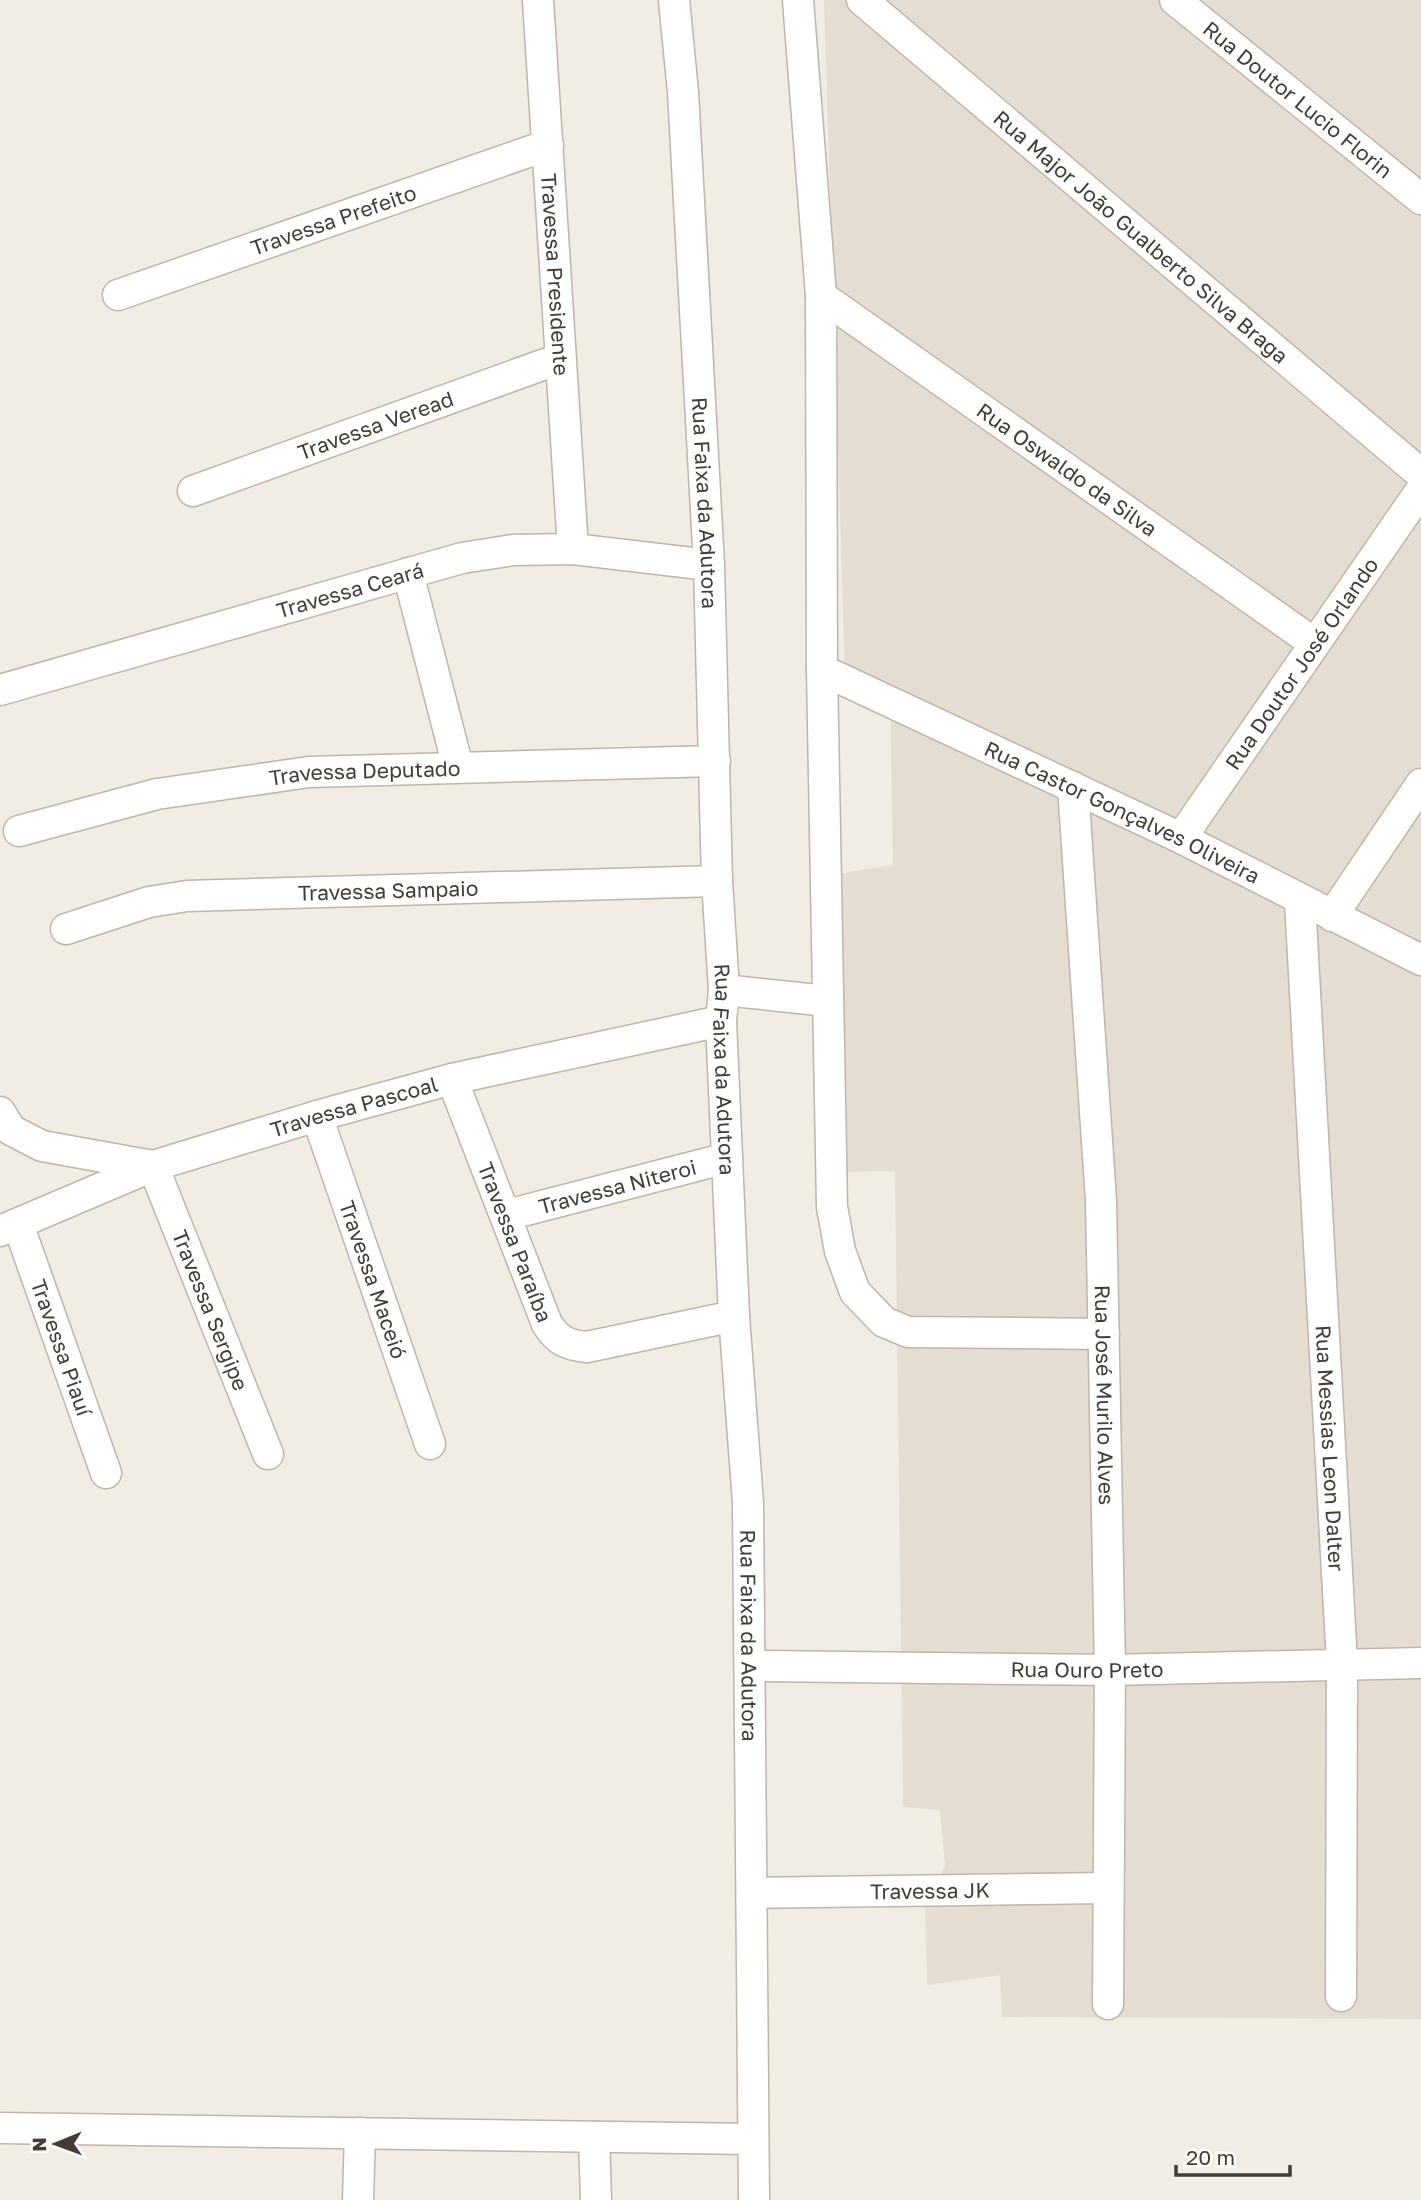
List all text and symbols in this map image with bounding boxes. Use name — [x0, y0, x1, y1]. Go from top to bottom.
street label: Rua Doutor Lucio Florin — [1198, 15, 1398, 184]
street label: Rua Major João Gualberto Silva Braga — [989, 105, 1294, 369]
street label: Travessa Presidente — [536, 172, 575, 376]
street label: Travessa Prefeito — [247, 179, 419, 261]
street label: Travessa Veread — [294, 385, 457, 465]
street label: Rua Faixa da Adutora — [687, 396, 723, 609]
street label: Rua Oswaldo da Silva — [972, 397, 1162, 542]
street label: Rua Doutor José Orlando — [1219, 552, 1384, 775]
street label: Travessa Ceará — [273, 557, 427, 623]
street label: Rua Castor Gonçalves Oliveira — [980, 735, 1264, 889]
street label: Travessa Deputado — [267, 755, 461, 791]
street label: Travessa Sampaio — [298, 875, 479, 906]
street label: Rua Faixa da Adutora — [708, 963, 741, 1176]
street label: Travessa Pascoal — [267, 1071, 441, 1142]
street label: Travessa Niteroi — [536, 1154, 699, 1219]
street label: Travessa Paraíba — [472, 1158, 558, 1326]
street label: Travessa Maceió — [334, 1197, 413, 1362]
street label: Travessa Sergipe — [167, 1226, 254, 1394]
street label: Travessa Piauí — [26, 1276, 98, 1421]
street label: Rua José Murilo Alves — [1090, 1285, 1120, 1505]
street label: Rua Messias Leon Dalter — [1310, 1324, 1350, 1572]
street label: Rua Faixa da Adutora — [735, 1529, 763, 1742]
street label: Rua Ouro Preto — [1010, 1656, 1164, 1683]
street label: Travessa JK — [870, 1877, 990, 1904]
north arrow — [21, 2109, 91, 2179]
scale bar — [1176, 2134, 1290, 2178]
text: N — [27, 2137, 50, 2152]
text: 20 m — [1186, 2144, 1235, 2170]

